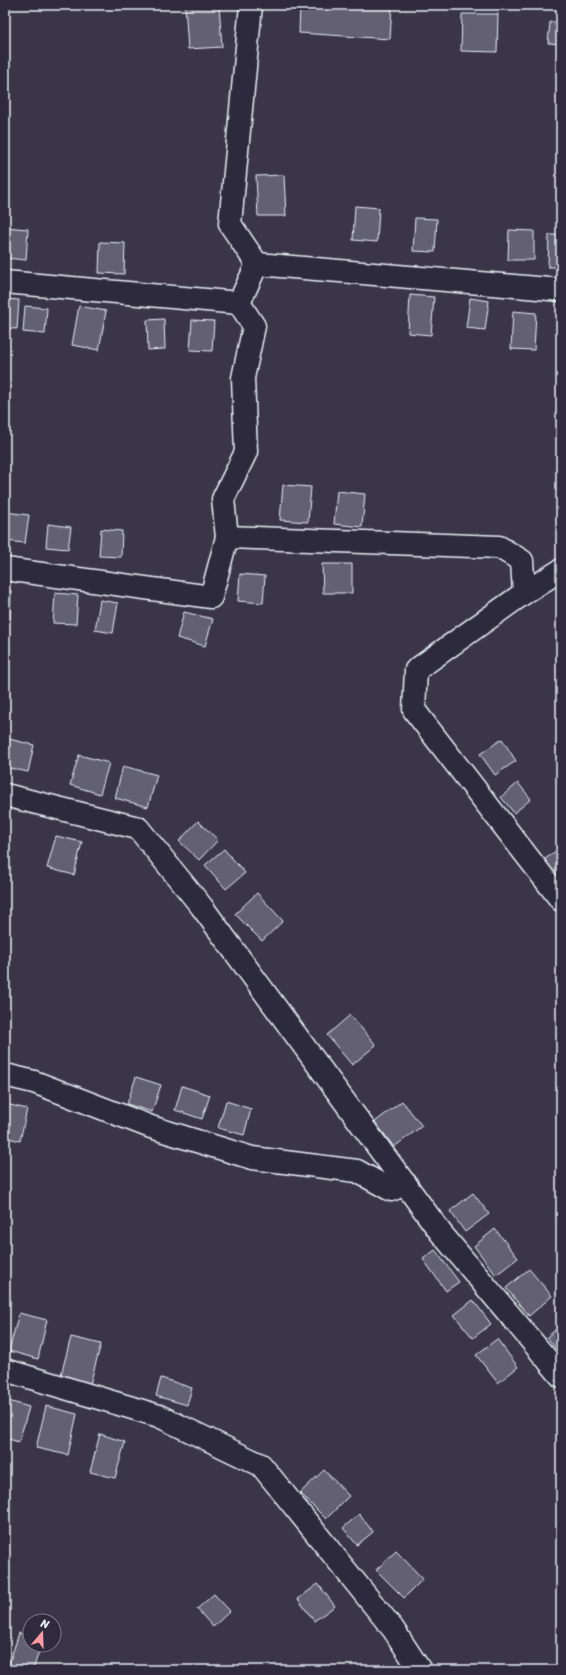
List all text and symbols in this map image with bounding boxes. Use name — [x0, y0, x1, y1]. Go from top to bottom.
north arrow — [22, 1613, 62, 1653]
text: N — [37, 1613, 52, 1634]

